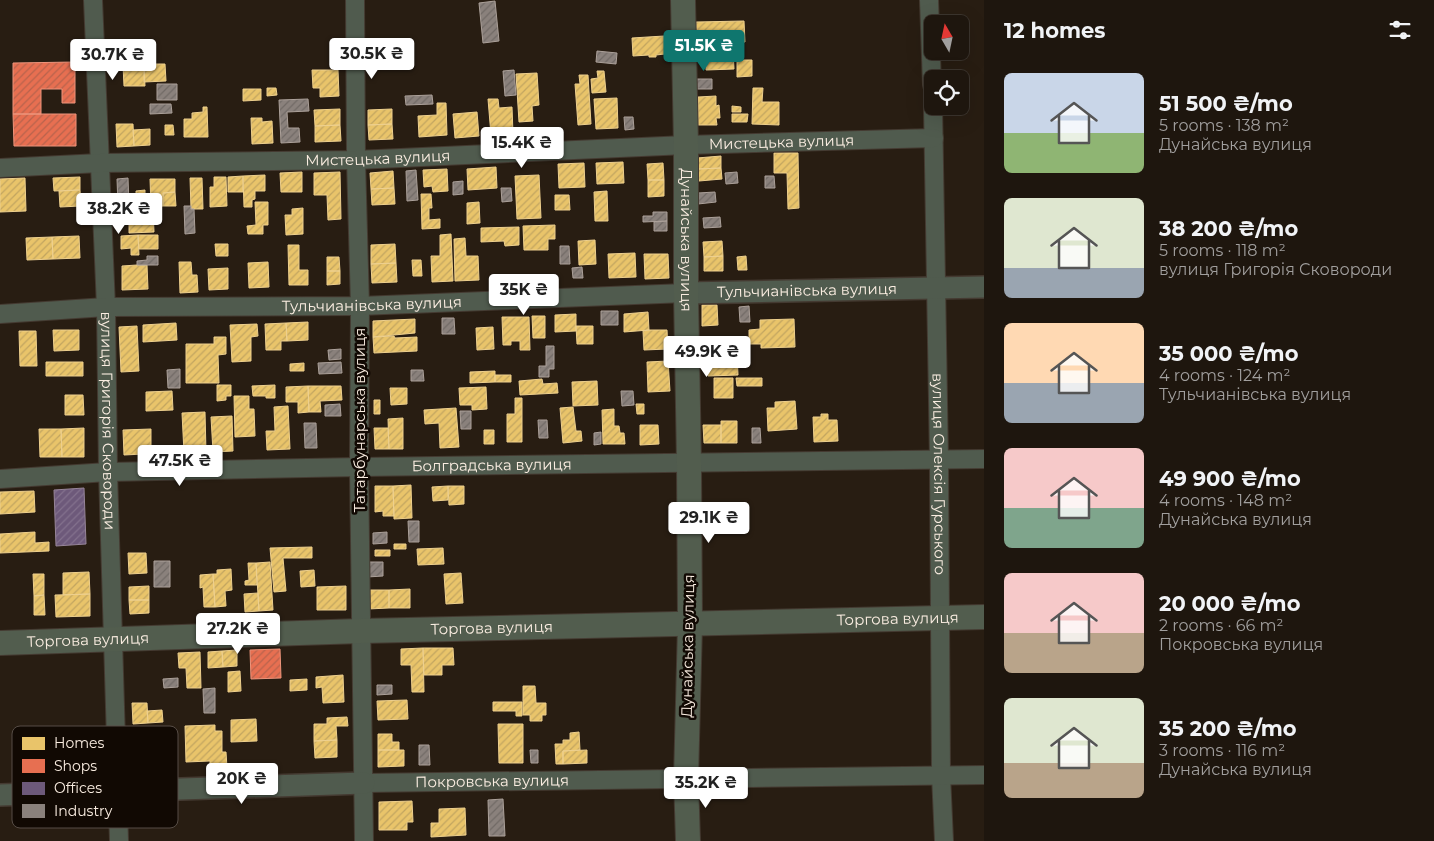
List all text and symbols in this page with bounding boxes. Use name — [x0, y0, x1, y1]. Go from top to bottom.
north arrow — [924, 15, 969, 60]
map controls — [924, 15, 969, 115]
icon: filters — [1386, 16, 1414, 44]
text: 12 homes — [1004, 18, 1105, 43]
pin: 51.5K ₴ — [658, 30, 750, 72]
text: 51.5K ₴ — [674, 36, 734, 55]
pin: 30.7K ₴ — [67, 38, 159, 81]
pin: 30.5K ₴ — [326, 38, 418, 80]
text: 30.5K ₴ — [340, 44, 404, 63]
text: 30.7K ₴ — [81, 45, 145, 64]
button: locate — [924, 70, 969, 115]
text: 51 500 ₴/mo — [1159, 91, 1293, 116]
icon: home — [1044, 93, 1104, 153]
text: 5 rooms · 138 m² — [1159, 116, 1289, 135]
pin: 15.4K ₴ — [476, 126, 568, 169]
street label: Мистецька вулиця — [709, 130, 854, 153]
text: 15.4K ₴ — [492, 133, 552, 152]
text: Дунайська вулиця — [1159, 135, 1312, 154]
street label: Мистецька вулиця — [305, 146, 451, 170]
street label: Дунайська вулиця — [677, 168, 696, 312]
pin: 38.2K ₴ — [73, 192, 165, 235]
text: 38.2K ₴ — [87, 199, 151, 218]
text: 38 200 ₴/mo — [1159, 216, 1298, 241]
icon: home — [1044, 218, 1104, 278]
text: 5 rooms · 118 m² — [1159, 241, 1286, 260]
text: вулиця Григорія Сковороди — [1159, 260, 1392, 279]
pin: 35K ₴ — [489, 274, 559, 316]
street label: Тульчианівська вулиця — [717, 279, 897, 301]
text: 35K ₴ — [500, 280, 548, 299]
street label: Тульчианівська вулиця — [282, 292, 462, 315]
street label: вулиця Григорія Сковороди — [97, 311, 120, 530]
street label: Татарбунарська вулиця — [350, 328, 369, 512]
pin: 49.9K ₴ — [661, 336, 753, 378]
text: 35 000 ₴/mo — [1159, 341, 1299, 366]
text: 49.9K ₴ — [675, 342, 739, 361]
icon: home — [1044, 343, 1104, 403]
text: 4 rooms · 124 m² — [1159, 366, 1290, 385]
street label: вулиця Олексія Гурського — [929, 373, 950, 575]
text: Тульчианівська вулиця — [1159, 385, 1351, 404]
pin: 47.5K ₴ — [134, 444, 226, 487]
text: 47.5K ₴ — [149, 451, 211, 470]
street label: Болградська вулиця — [411, 454, 572, 475]
text: 49 900 ₴/mo — [1159, 466, 1301, 491]
icon: home — [1044, 468, 1104, 528]
text: 4 rooms · 148 m² — [1159, 491, 1292, 510]
pin: 29.1K ₴ — [663, 502, 755, 544]
text: 29.1K ₴ — [679, 508, 739, 527]
text: Дунайська вулиця — [1159, 510, 1312, 529]
street label: Дунайська вулиця — [677, 574, 698, 718]
text: 20 000 ₴/mo — [1159, 591, 1300, 616]
icon: home — [1044, 593, 1104, 653]
street label: Торгова вулиця — [836, 608, 959, 629]
pin: 27.2K ₴ — [192, 612, 284, 655]
text: 2 rooms · 66 m² — [1159, 616, 1283, 635]
street label: Торгова вулиця — [430, 617, 553, 638]
text: 27.2K ₴ — [207, 619, 269, 638]
street label: Торгова вулиця — [26, 628, 149, 651]
text: Покровська вулиця — [1159, 635, 1323, 654]
text: 35 200 ₴/mo — [1159, 716, 1297, 741]
icon: home — [1044, 718, 1104, 778]
legend — [12, 726, 178, 828]
text: Homes — [54, 734, 104, 752]
text: 3 rooms · 116 m² — [1159, 741, 1285, 760]
text: Shops — [54, 757, 97, 775]
text: Дунайська вулиця — [1159, 760, 1312, 779]
pin: 20K ₴ — [207, 762, 277, 805]
pin: 35.2K ₴ — [660, 766, 752, 809]
text: 20K ₴ — [217, 769, 267, 788]
street label: Покровська вулиця — [415, 770, 569, 791]
text: 35.2K ₴ — [675, 773, 737, 792]
text: Offices — [54, 779, 102, 797]
text: Industry — [54, 802, 113, 820]

